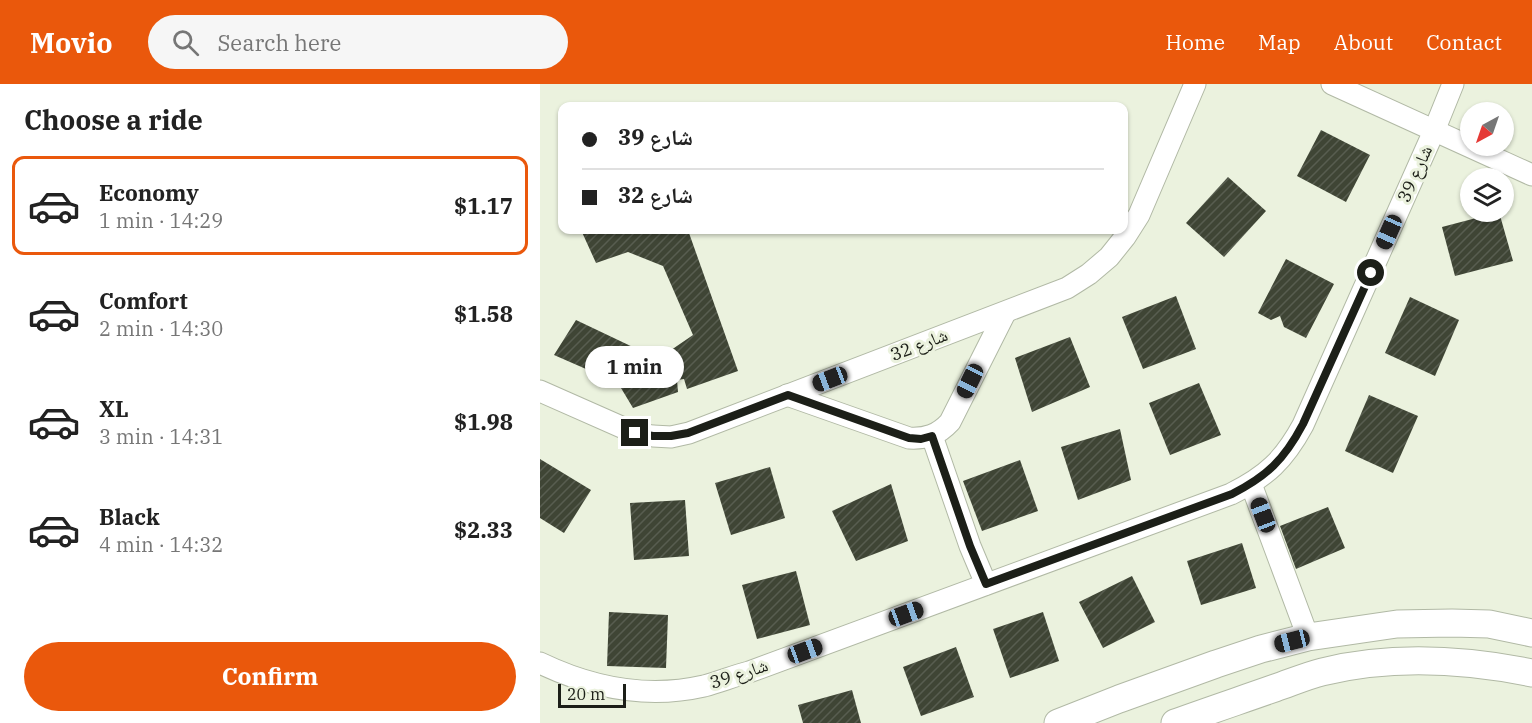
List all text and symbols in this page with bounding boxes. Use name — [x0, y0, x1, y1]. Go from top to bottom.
search box — [148, 15, 568, 69]
text: Movio — [30, 24, 112, 61]
icon: search — [169, 26, 202, 59]
text: Search here — [217, 28, 341, 57]
text: Home — [1165, 28, 1225, 56]
text: Map — [1258, 28, 1301, 56]
text: About — [1334, 28, 1393, 56]
text: Contact — [1426, 28, 1502, 56]
text: Choose a ride — [24, 102, 203, 137]
north arrow — [1460, 102, 1514, 156]
map controls — [1460, 102, 1514, 222]
text: شارع 39 — [618, 122, 693, 151]
street label: شارع 39 — [1392, 142, 1437, 206]
button: layers — [1460, 168, 1514, 222]
text: Economy — [99, 178, 199, 207]
icon: car — [27, 179, 81, 233]
text: شارع 32 — [618, 180, 693, 209]
text: $1.17 — [454, 191, 513, 220]
text: 1 min · 14:29 — [99, 207, 223, 234]
car — [1373, 212, 1405, 252]
route start — [1357, 259, 1384, 286]
text: Comfort — [99, 286, 188, 315]
icon: car — [27, 287, 81, 341]
text: $1.58 — [454, 299, 513, 328]
text: 2 min · 14:30 — [99, 315, 223, 342]
street label: شارع 32 — [887, 323, 951, 366]
callout: 1 min — [586, 346, 684, 388]
text: 1 min — [607, 353, 663, 380]
car — [954, 361, 986, 401]
car — [810, 364, 850, 394]
text: XL — [99, 394, 129, 423]
icon: car — [27, 395, 81, 449]
text: $1.98 — [454, 407, 513, 436]
route end — [621, 419, 648, 446]
text: 3 min · 14:31 — [99, 423, 223, 450]
car — [1248, 495, 1278, 535]
text: Black — [99, 502, 160, 531]
icon: car — [27, 503, 81, 557]
text: $2.33 — [454, 515, 513, 544]
text: 4 min · 14:32 — [99, 531, 223, 558]
car — [886, 599, 926, 629]
car — [1272, 628, 1312, 654]
car — [785, 636, 825, 666]
button: Confirm — [24, 642, 516, 711]
street label: شارع 39 — [707, 653, 771, 694]
scale bar — [558, 681, 626, 708]
text: 20 m — [567, 684, 605, 704]

